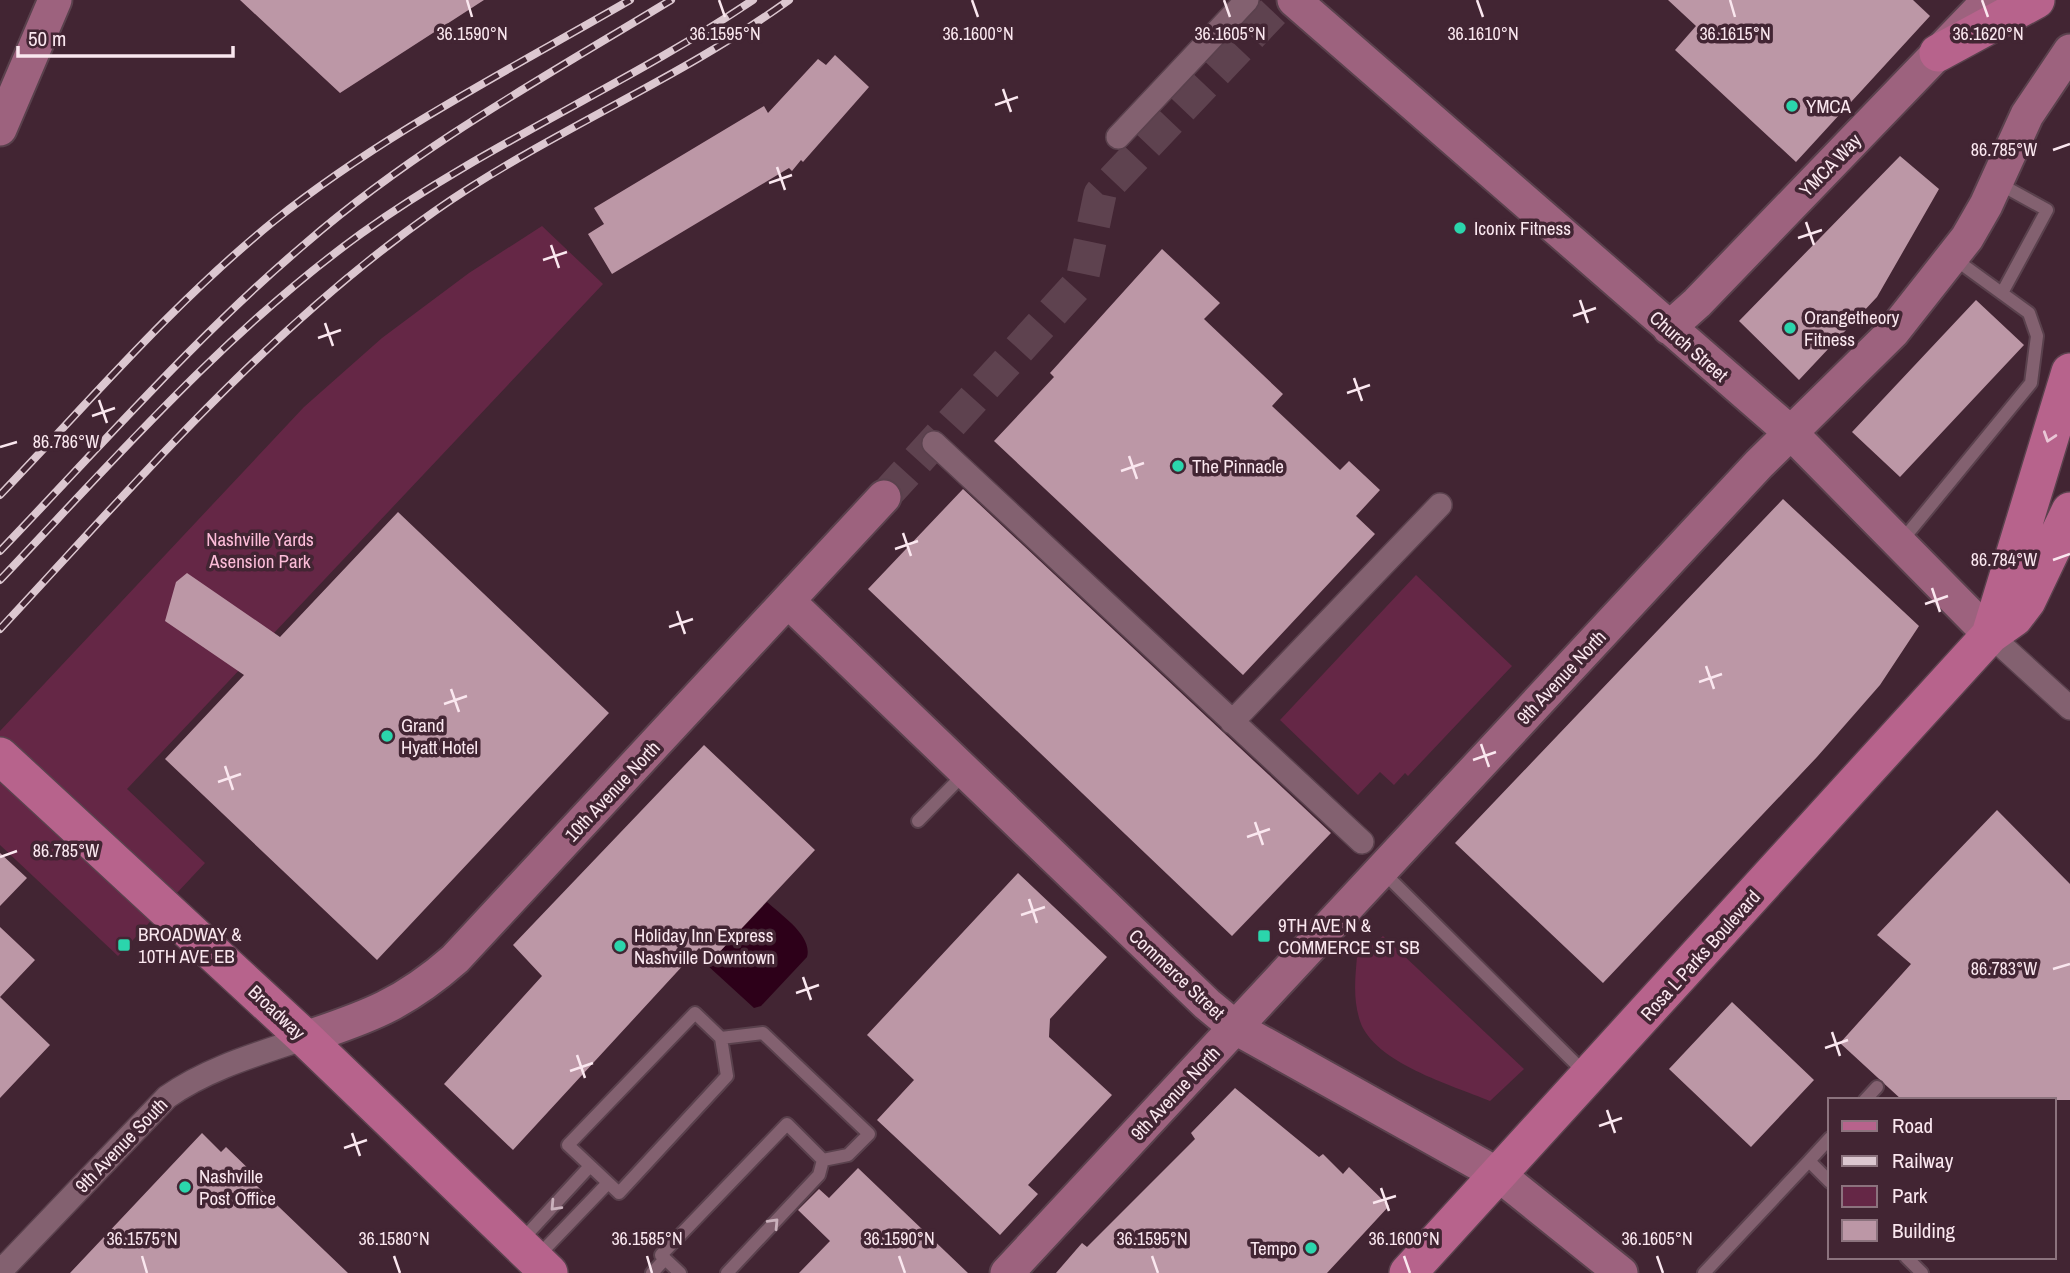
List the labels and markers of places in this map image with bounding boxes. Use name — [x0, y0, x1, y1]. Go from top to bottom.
place label: YMCA — [1806, 93, 1852, 119]
marker: YMCA — [1784, 98, 1800, 114]
place label: Iconix Fitness — [1474, 215, 1571, 241]
marker: Iconix Fitness — [1452, 220, 1468, 236]
place label: Orangetheory Fitness — [1804, 304, 1899, 352]
marker: Orangetheory Fitness — [1782, 320, 1798, 336]
place label: The Pinnacle — [1192, 453, 1284, 479]
marker: The Pinnacle — [1170, 458, 1186, 474]
place label: Grand Hyatt Hotel — [401, 712, 478, 760]
marker: Grand Hyatt Hotel — [379, 728, 395, 744]
place label: 9TH AVE N & COMMERCE ST SB — [1278, 912, 1420, 960]
place label: BROADWAY & 10TH AVE EB — [138, 921, 242, 969]
place label: Holiday Inn Express Nashville Downtown — [634, 922, 775, 970]
marker: 9TH AVE N & COMMERCE ST SB — [1256, 928, 1272, 944]
marker: BROADWAY & 10TH AVE EB — [116, 937, 132, 953]
marker: Holiday Inn Express Nashville Downtown — [612, 938, 628, 954]
place label: Nashville Post Office — [199, 1163, 276, 1211]
marker: Nashville Post Office — [177, 1179, 193, 1195]
place label: Tempo — [1250, 1235, 1297, 1261]
marker: Tempo — [1303, 1240, 1319, 1256]

